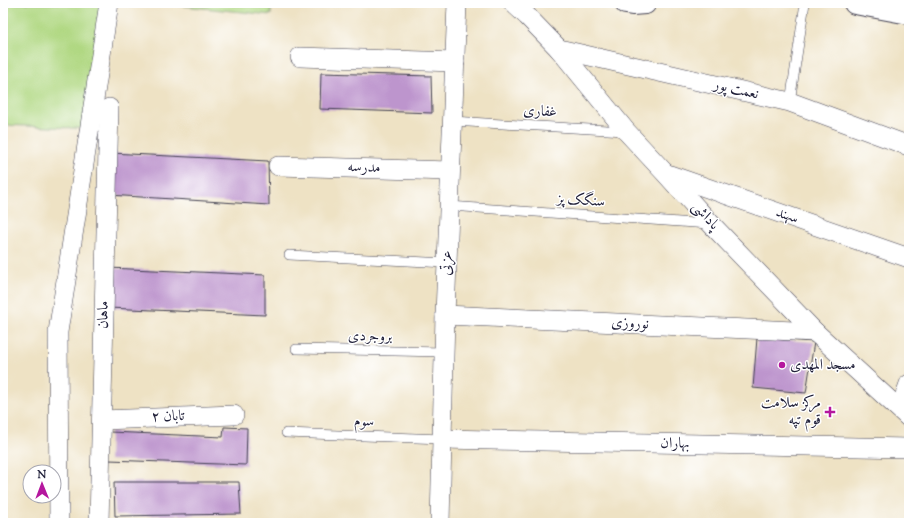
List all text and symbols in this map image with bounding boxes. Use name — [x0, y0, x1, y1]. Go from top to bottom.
street label: نعمت پور — [709, 74, 761, 105]
street label: غفاری — [523, 101, 557, 123]
street label: مدرسه — [347, 157, 381, 179]
street label: سنگک پز — [554, 188, 606, 213]
street label: پاداشی — [686, 197, 725, 236]
street label: سهند — [773, 202, 801, 230]
street label: عزتی — [436, 250, 458, 276]
street label: ماهان — [93, 301, 115, 329]
street label: نوروزی — [611, 313, 649, 335]
street label: بروجردی — [348, 326, 393, 348]
place label: مسجد المهدی — [790, 355, 856, 376]
marker: مسجد المهدی — [777, 360, 787, 370]
place label: مرکز سلامت قوم تپه — [761, 393, 821, 432]
street label: تابان ۲ — [151, 406, 185, 428]
marker: مرکز سلامت قوم تپه — [824, 406, 836, 418]
street label: سوم — [353, 411, 375, 434]
street label: بهاران — [660, 433, 690, 455]
north arrow — [22, 464, 62, 504]
text: N — [36, 467, 47, 483]

